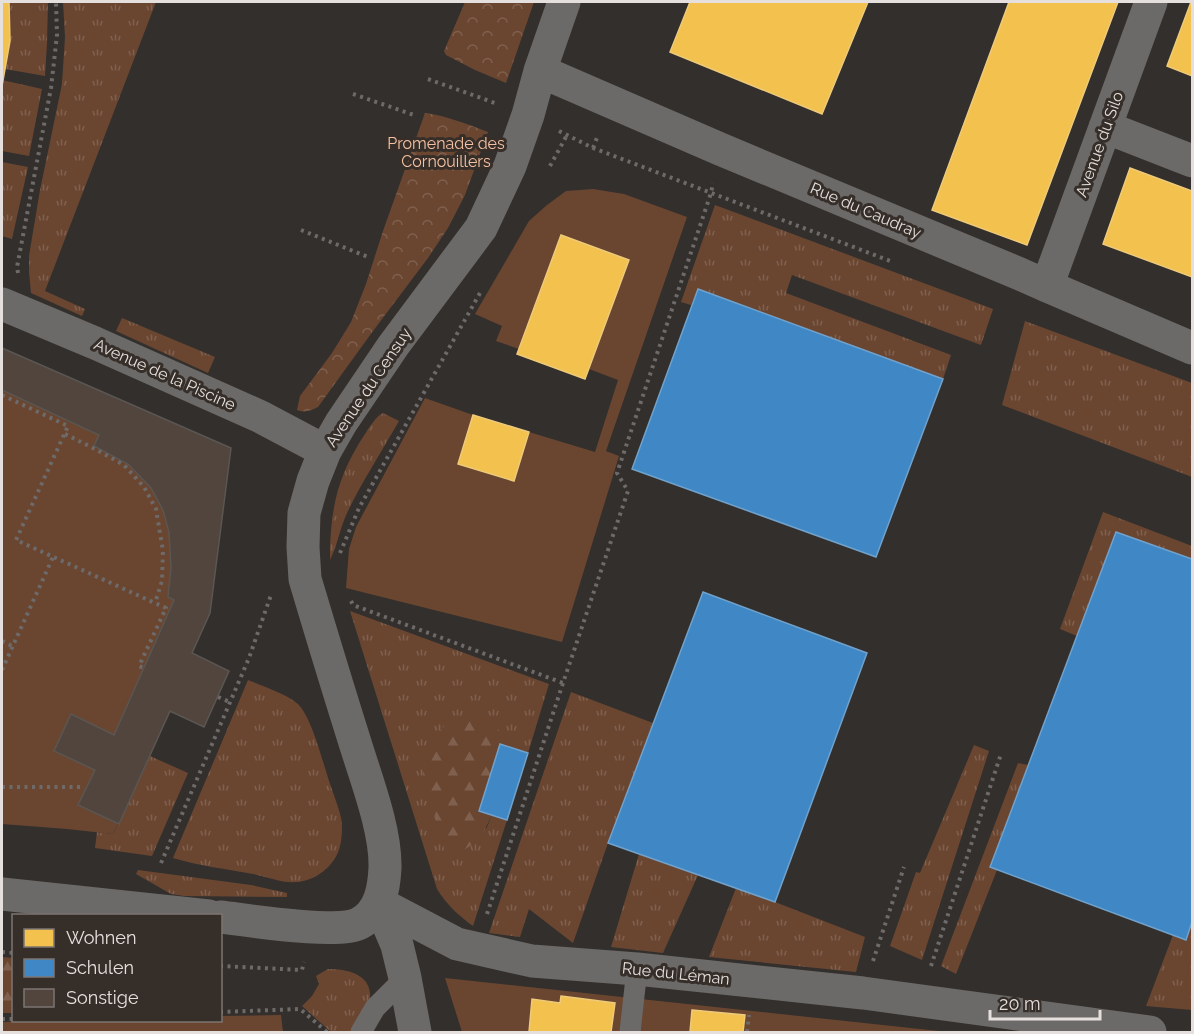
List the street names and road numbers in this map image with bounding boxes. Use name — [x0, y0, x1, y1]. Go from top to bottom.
street label: Avenue du Silo — [1072, 89, 1127, 199]
street label: Rue du Caudray — [807, 179, 924, 243]
street label: Avenue du Censuy — [322, 324, 415, 450]
street label: Avenue de la Piscine — [91, 335, 239, 414]
street label: Rue du Léman — [621, 958, 731, 989]

